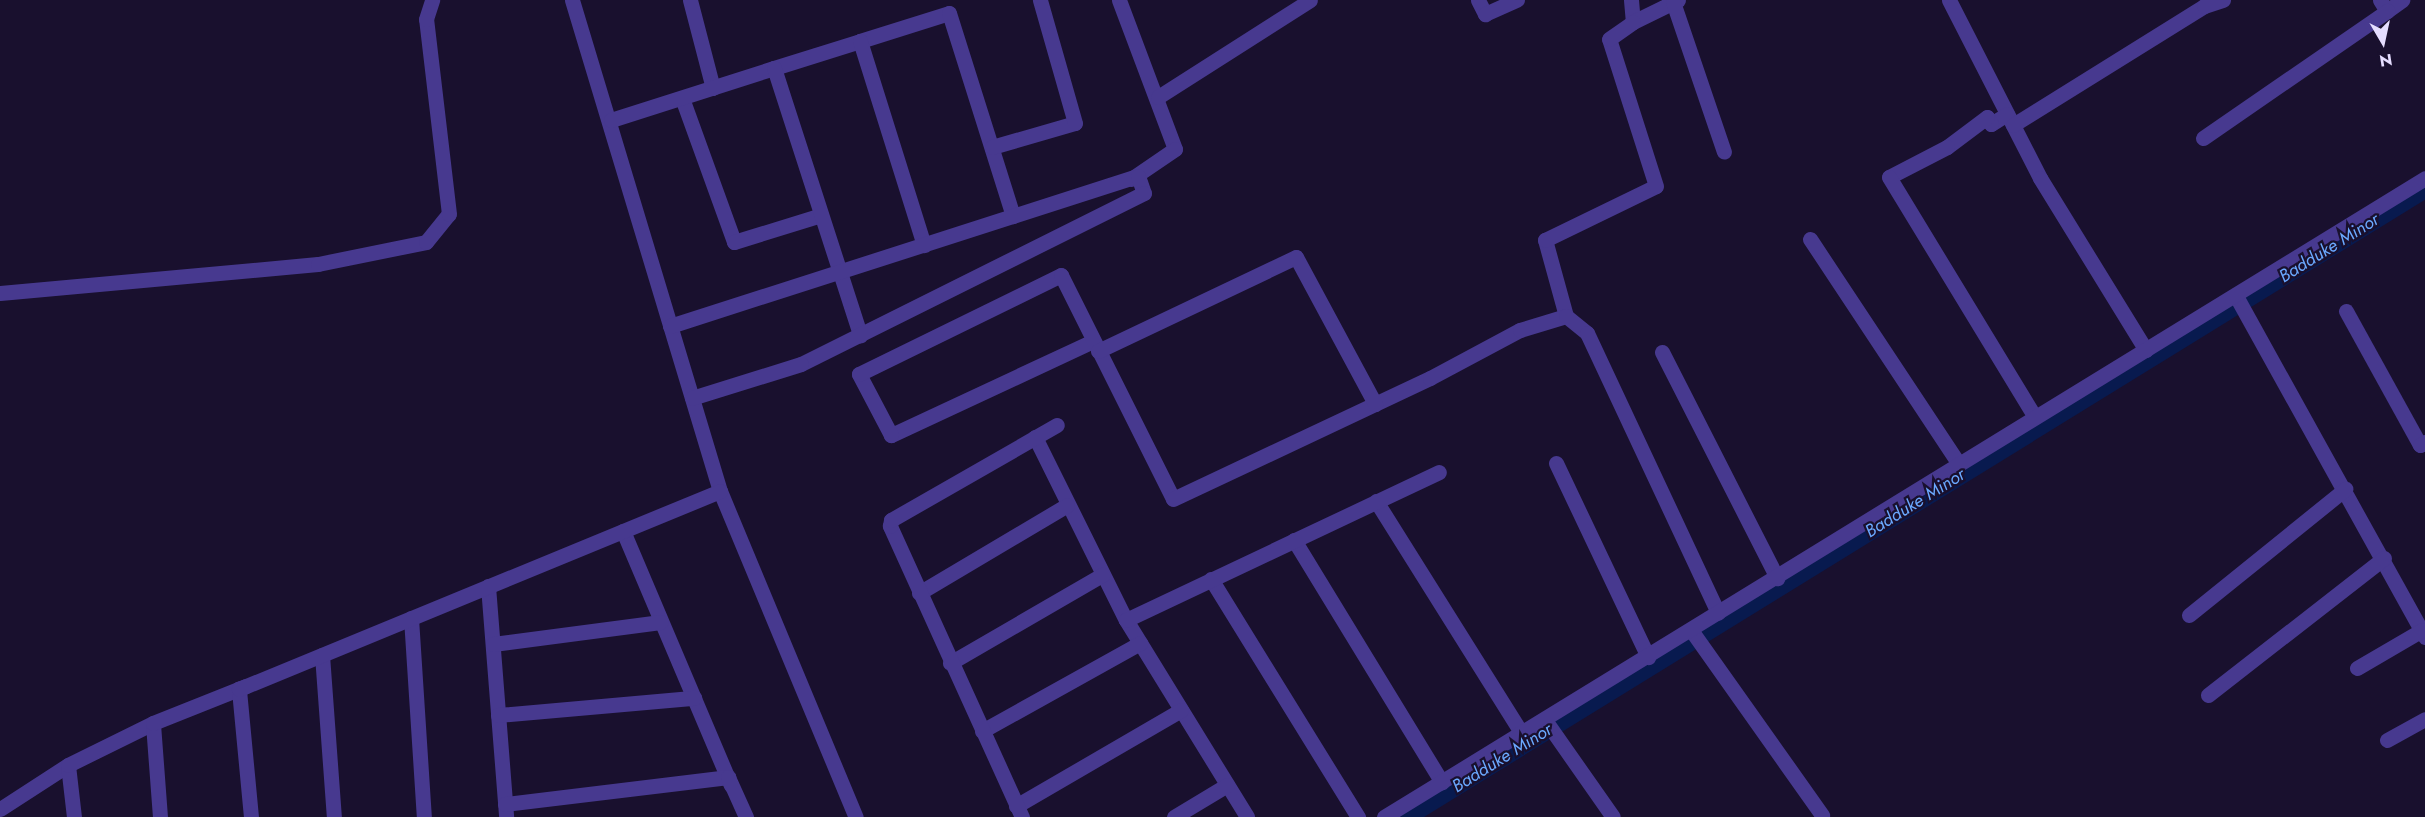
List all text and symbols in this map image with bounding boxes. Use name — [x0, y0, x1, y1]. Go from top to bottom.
north arrow — [2353, 12, 2413, 72]
text: N — [2378, 48, 2394, 73]
water label: Badduke Minor — [2275, 209, 2383, 287]
water label: Badduke Minor — [1861, 464, 1969, 542]
water label: Badduke Minor — [1448, 719, 1556, 797]

